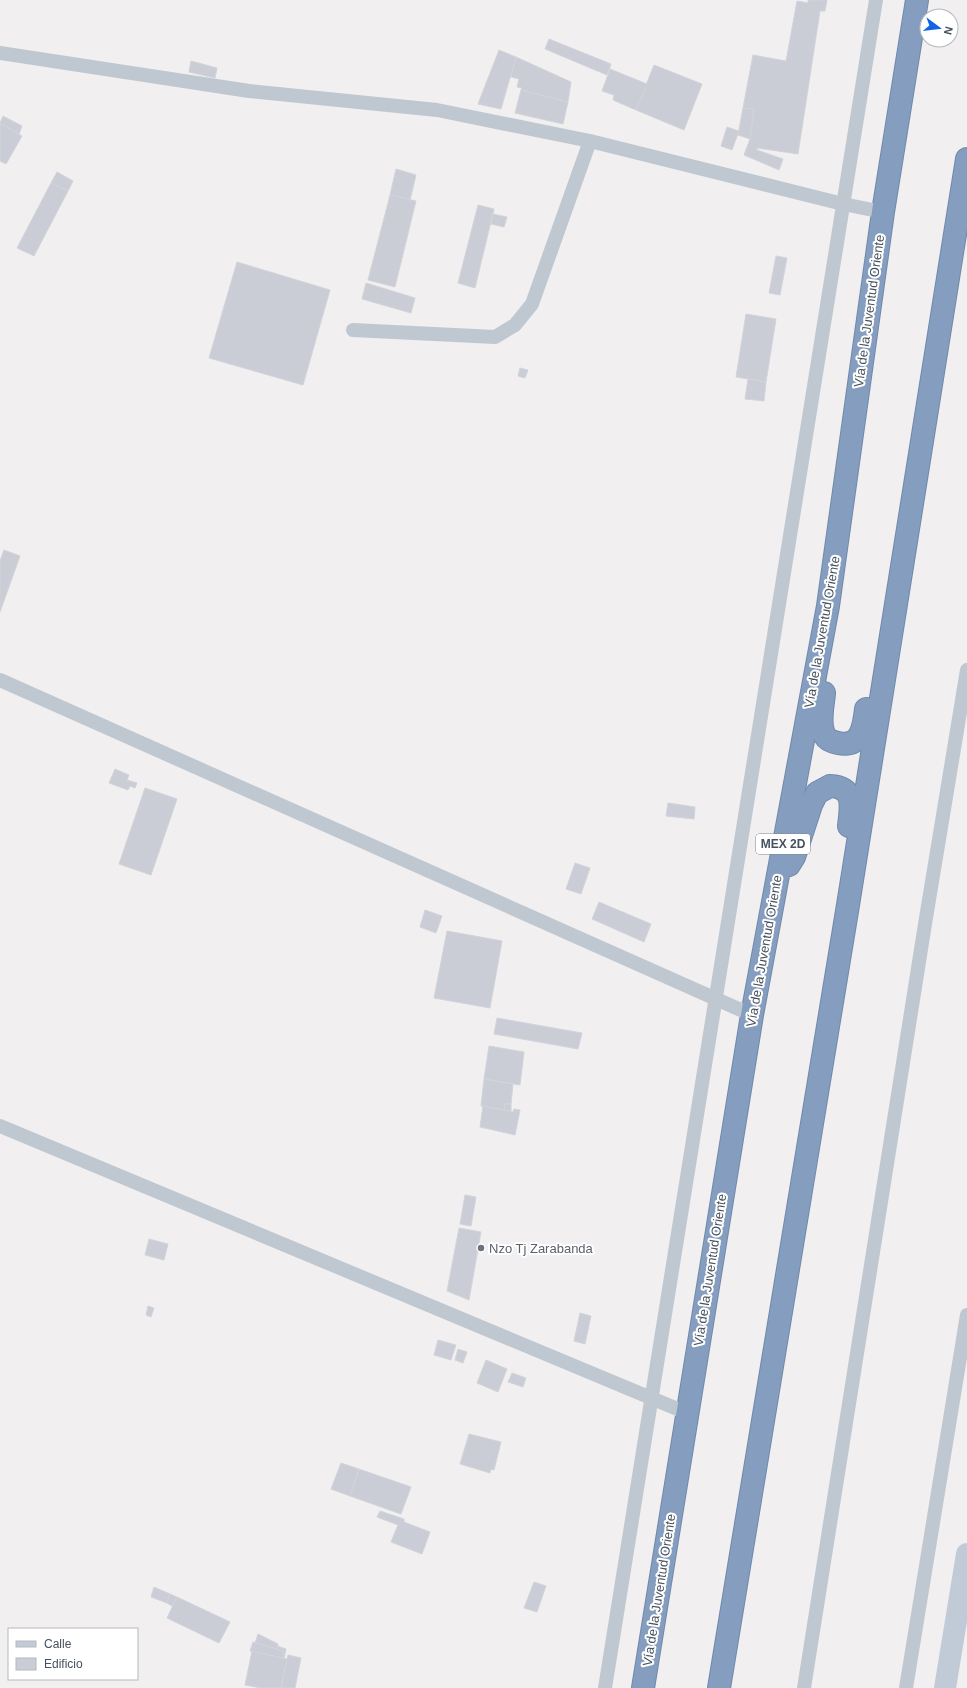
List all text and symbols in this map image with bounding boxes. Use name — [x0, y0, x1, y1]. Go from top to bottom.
north arrow — [919, 8, 959, 48]
text: N — [942, 25, 955, 36]
street label: Vía de la Juventud Oriente — [851, 234, 887, 388]
street label: Vía de la Juventud Oriente — [801, 555, 843, 709]
road number: MEX 2D — [756, 834, 810, 854]
street label: Vía de la Juventud Oriente — [743, 874, 785, 1028]
street label: Vía de la Juventud Oriente — [691, 1193, 729, 1347]
place label: Nzo Tj Zarabanda — [489, 1241, 594, 1256]
marker: Nzo Tj Zarabanda — [476, 1243, 486, 1253]
street label: Vía de la Juventud Oriente — [640, 1513, 678, 1667]
legend — [8, 1628, 138, 1680]
text: Calle — [44, 1637, 72, 1651]
text: Edificio — [44, 1657, 83, 1671]

